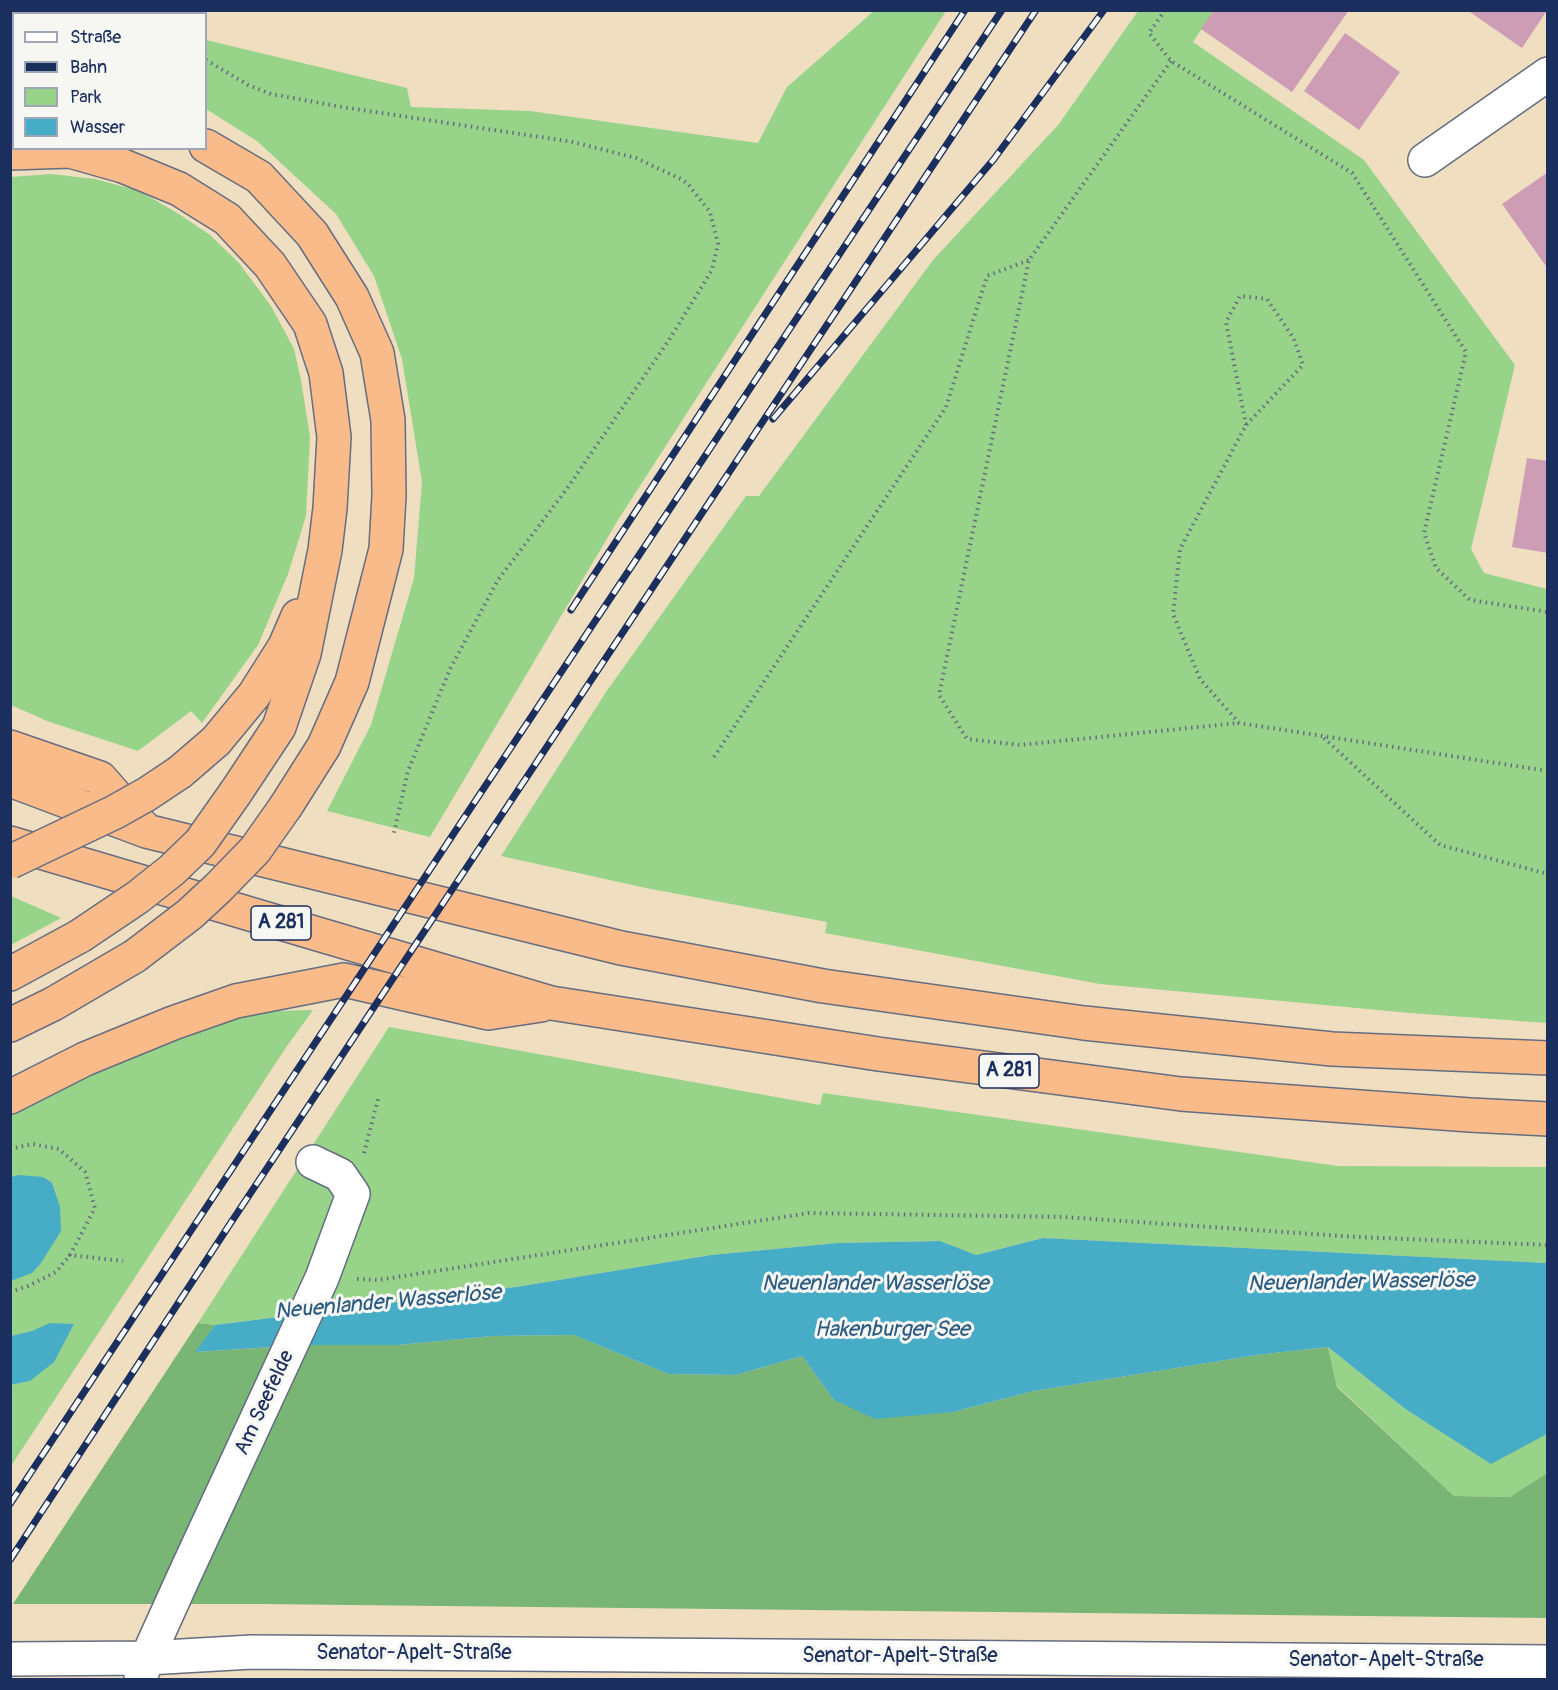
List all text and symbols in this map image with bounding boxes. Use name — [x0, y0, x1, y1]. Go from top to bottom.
legend — [12, 12, 207, 150]
text: Straße — [70, 26, 121, 49]
text: Bahn — [70, 56, 107, 79]
text: Park — [70, 86, 102, 109]
text: Wasser — [70, 116, 125, 139]
road number: A 281 — [251, 906, 311, 940]
road number: A 281 — [979, 1054, 1039, 1088]
water label: Neuenlander Wasserlöse — [1247, 1268, 1475, 1298]
water label: Neuenlander Wasserlöse — [762, 1271, 988, 1297]
water label: Neuenlander Wasserlöse — [274, 1280, 502, 1326]
water label: Hakenburger See — [815, 1317, 969, 1343]
street label: Am Seefelde — [230, 1347, 300, 1459]
street label: Senator-Apelt-Straße — [316, 1641, 512, 1667]
street label: Senator-Apelt-Straße — [802, 1644, 998, 1670]
street label: Senator-Apelt-Straße — [1288, 1648, 1484, 1674]

